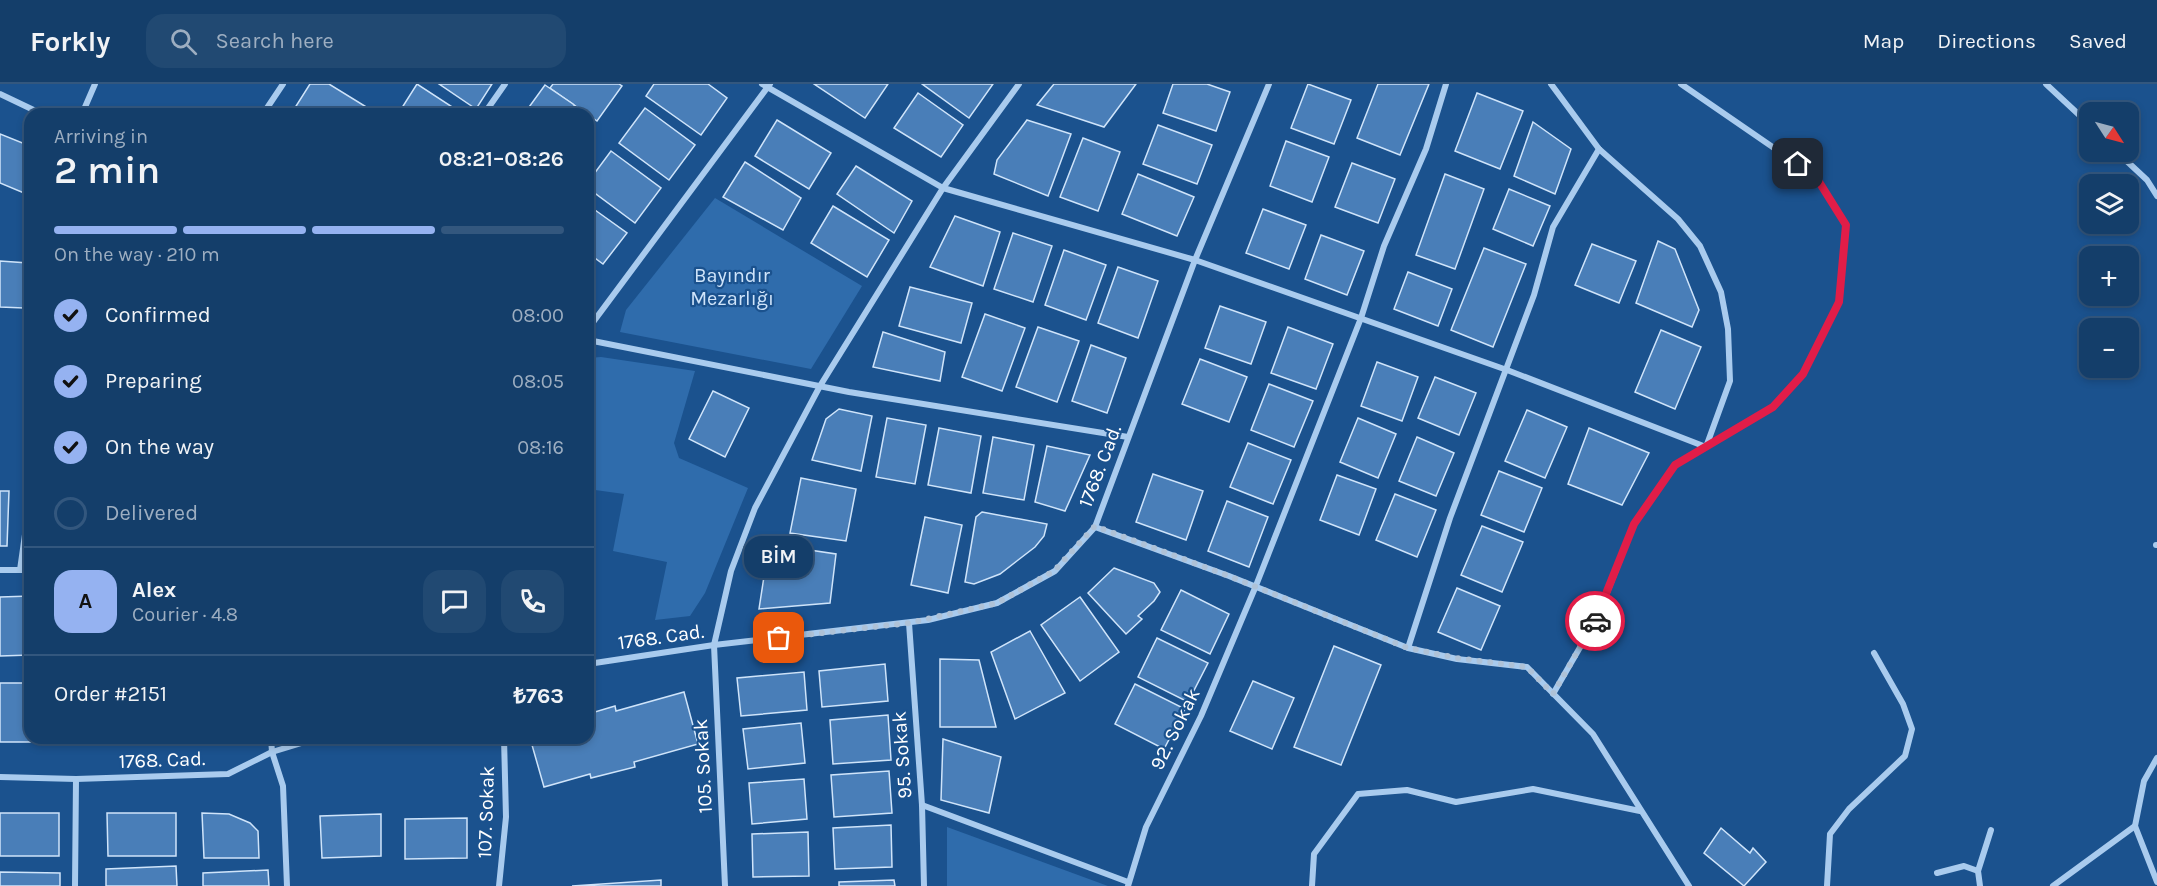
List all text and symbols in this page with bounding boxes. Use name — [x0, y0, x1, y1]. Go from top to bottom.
search box — [146, 14, 566, 68]
text: Forkly — [30, 25, 110, 58]
icon: search — [167, 25, 200, 58]
text: Search here — [215, 28, 334, 54]
text: Map — [1863, 29, 1904, 53]
text: Directions — [1937, 29, 2036, 53]
text: Saved — [2069, 29, 2127, 53]
north arrow — [2079, 102, 2139, 162]
map controls — [2079, 102, 2139, 378]
text: Arriving in — [54, 125, 148, 148]
pin — [1772, 138, 1823, 189]
text: 08:21–08:26 — [439, 146, 564, 172]
text: 2 min — [54, 147, 160, 193]
icon: home — [1781, 147, 1814, 180]
button: layers — [2079, 174, 2139, 234]
text: On the way · 210 m — [54, 243, 220, 266]
button: + — [2079, 246, 2139, 306]
park label: Bayındır Mezarlığı — [690, 264, 774, 310]
icon: check — [54, 299, 87, 332]
text: Confirmed — [105, 302, 211, 328]
text: 08:00 — [511, 304, 564, 327]
button: − — [2079, 318, 2139, 378]
icon: check — [54, 365, 87, 398]
text: Preparing — [105, 368, 202, 394]
text: 08:05 — [512, 370, 564, 393]
street label: 1768. Cad. — [1074, 421, 1126, 511]
icon: check — [54, 431, 87, 464]
text: On the way — [105, 434, 214, 460]
text: 08:16 — [517, 436, 564, 459]
text: Delivered — [105, 500, 198, 526]
callout: BİM — [744, 536, 814, 578]
text: BİM — [760, 545, 797, 568]
button: chat — [423, 570, 486, 633]
button: phone — [501, 570, 564, 633]
text: Alex — [132, 577, 176, 603]
text: A — [79, 588, 92, 614]
courier — [1565, 591, 1625, 651]
text: Courier · 4.8 — [132, 603, 238, 626]
icon: car — [1579, 605, 1612, 638]
pin — [753, 612, 804, 663]
street label: 1768. Cad. — [616, 620, 706, 654]
icon: bag — [762, 621, 795, 654]
text: Order #2151 — [54, 681, 167, 707]
text: ₺763 — [513, 683, 564, 709]
street label: 92. Sokak — [1145, 684, 1205, 774]
street label: 95. Sokak — [887, 710, 917, 800]
street label: 105. Sokak — [689, 718, 717, 814]
street label: 1768. Cad. — [118, 747, 206, 773]
street label: 107. Sokak — [473, 765, 499, 859]

